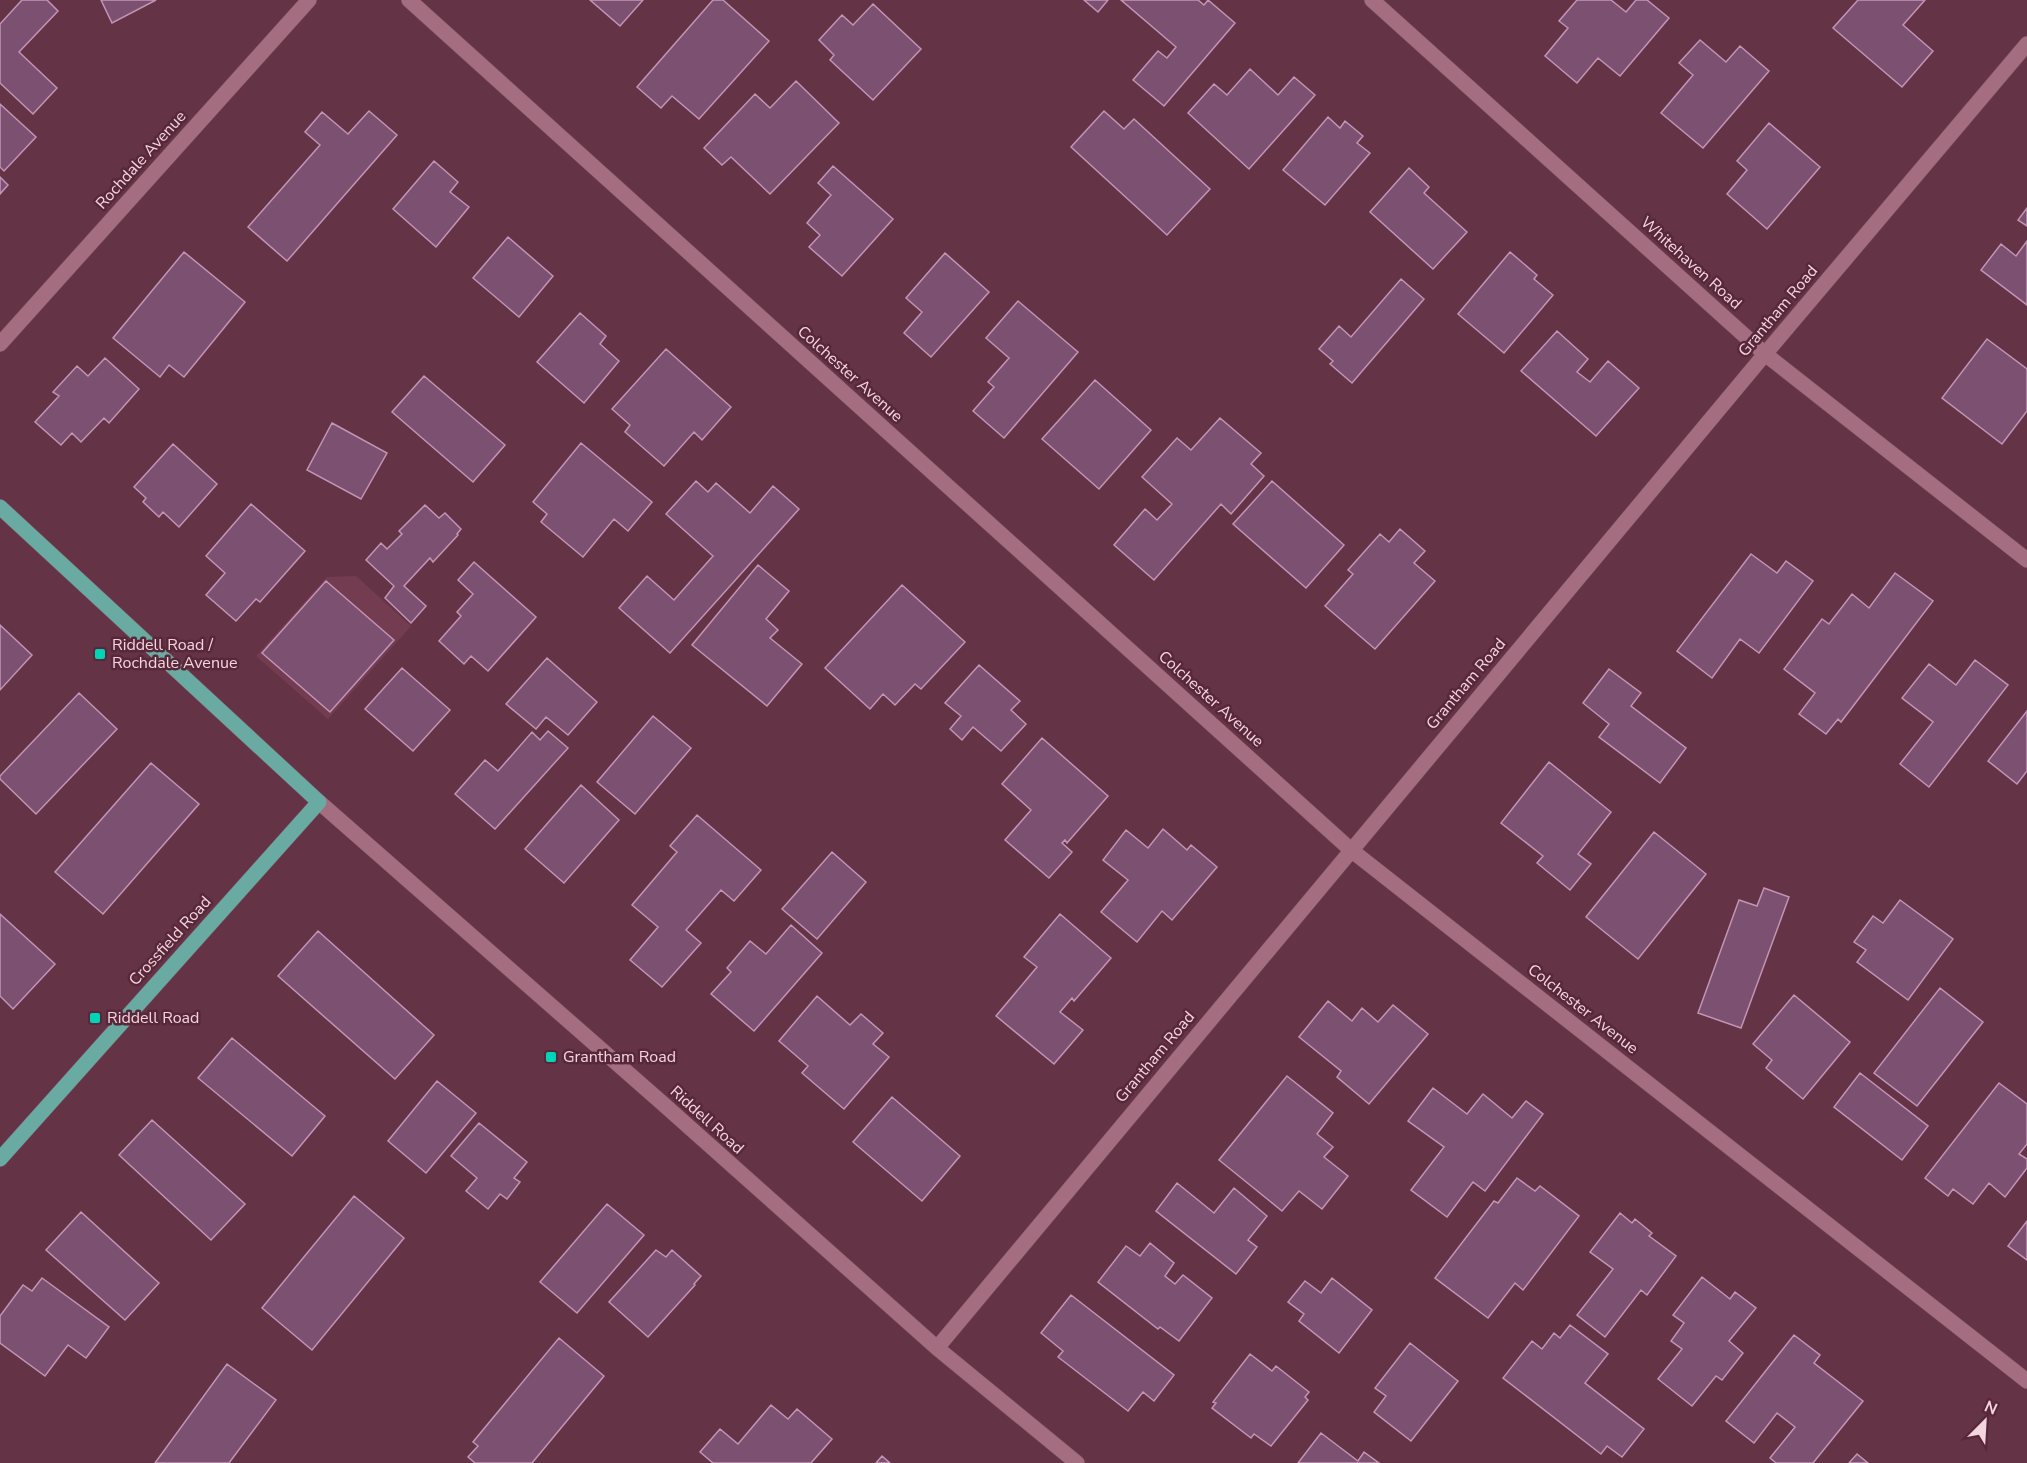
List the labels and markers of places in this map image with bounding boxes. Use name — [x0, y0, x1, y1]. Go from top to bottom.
place label: Riddell Road / Rochdale Avenue — [112, 634, 237, 674]
marker: Riddell Road / Rochdale Avenue — [93, 647, 107, 661]
place label: Riddell Road — [107, 1007, 199, 1029]
marker: Riddell Road — [88, 1011, 102, 1025]
place label: Grantham Road — [563, 1046, 676, 1068]
marker: Grantham Road — [544, 1050, 558, 1064]

